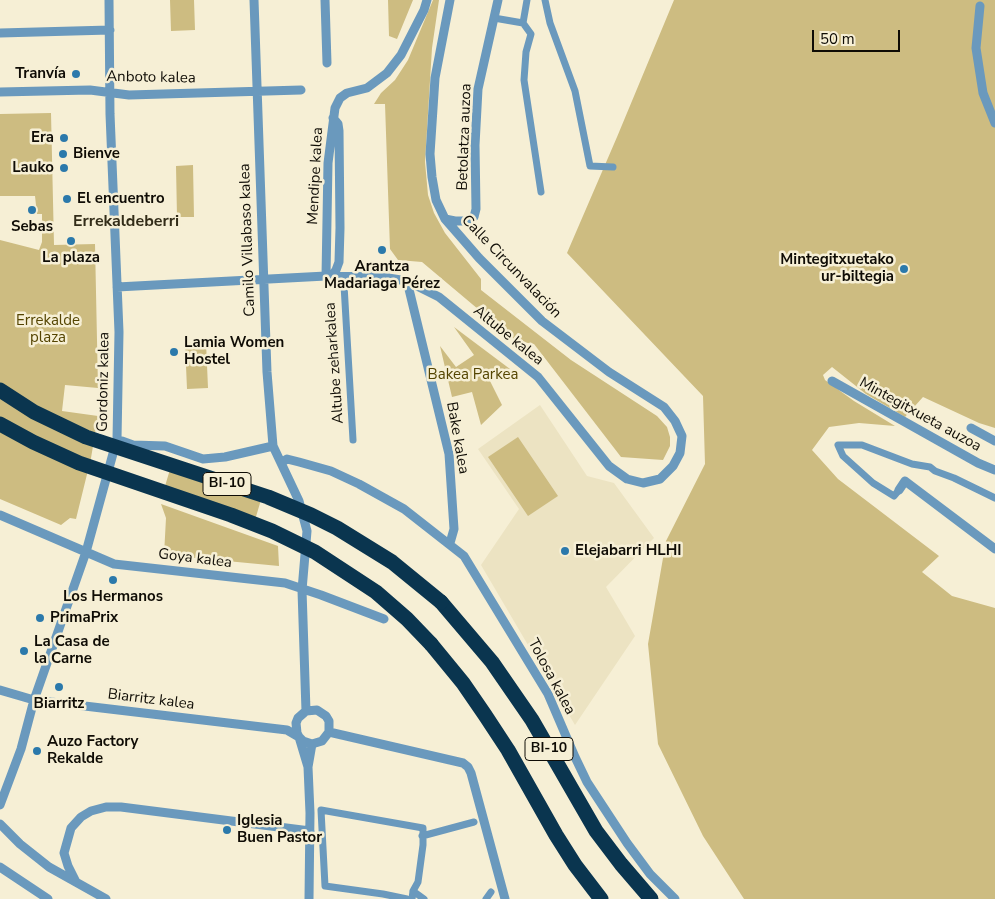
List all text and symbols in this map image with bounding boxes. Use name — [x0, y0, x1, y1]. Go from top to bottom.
scale bar — [815, 20, 902, 52]
text: 50 m — [820, 29, 855, 49]
place label: Tranvía — [15, 65, 66, 83]
marker: Tranvía — [70, 68, 82, 80]
street label: Anboto kalea — [106, 68, 196, 88]
street label: Betolatza auzoa — [454, 83, 476, 191]
street label: Mendipe kalea — [304, 127, 328, 225]
place label: Era — [31, 129, 54, 147]
marker: Era — [58, 132, 70, 144]
place label: Bienve — [73, 145, 120, 163]
marker: Bienve — [57, 148, 69, 160]
place label: Lauko — [12, 159, 54, 177]
marker: Lauko — [58, 162, 70, 174]
street label: Camilo Villabaso kalea — [236, 163, 260, 317]
place label: El encuentro — [77, 190, 165, 208]
marker: El encuentro — [61, 193, 73, 205]
marker: Sebas — [26, 204, 38, 216]
district label: Errekaldeberri — [73, 212, 179, 232]
street label: Calle Circunvalación — [457, 212, 565, 322]
place label: Sebas — [11, 218, 53, 236]
marker: La plaza — [65, 235, 77, 247]
marker: Arantza Madariaga Pérez — [376, 244, 388, 256]
place label: La plaza — [42, 249, 100, 267]
place label: Mintegitxuetako ur-biltegia — [780, 251, 894, 286]
place label: Arantza Madariaga Pérez — [324, 258, 440, 293]
marker: Mintegitxuetako ur-biltegia — [898, 263, 910, 275]
street label: Altube zeharkalea — [322, 302, 348, 424]
street label: Altube kalea — [469, 302, 547, 370]
park label: Errekalde plaza — [16, 312, 80, 347]
street label: Gordoniz kalea — [94, 332, 114, 432]
place label: Lamia Women Hostel — [184, 334, 284, 369]
marker: Lamia Women Hostel — [168, 346, 180, 358]
park label: Bakea Parkea — [428, 366, 518, 384]
street label: Mintegitxueta auzoa — [856, 374, 984, 456]
street label: Bake kalea — [442, 401, 472, 475]
road number: BI-10 — [203, 472, 251, 496]
place label: Elejabarri HLHI — [575, 542, 682, 560]
marker: Elejabarri HLHI — [559, 545, 571, 557]
street label: Goya kalea — [157, 546, 233, 572]
marker: Los Hermanos — [107, 574, 119, 586]
place label: Los Hermanos — [63, 588, 163, 606]
place label: PrimaPrix — [50, 609, 118, 627]
marker: PrimaPrix — [34, 612, 46, 624]
place label: La Casa de la Carne — [34, 633, 110, 668]
street label: Tolosa kalea — [523, 636, 579, 718]
marker: La Casa de la Carne — [18, 645, 30, 657]
marker: Biarritz — [53, 681, 65, 693]
street label: Biarritz kalea — [106, 686, 196, 714]
place label: Biarritz — [34, 695, 84, 713]
place label: Auzo Factory Rekalde — [47, 733, 138, 768]
road number: BI-10 — [525, 738, 573, 761]
marker: Auzo Factory Rekalde — [31, 745, 43, 757]
place label: Iglesia Buen Pastor — [237, 812, 322, 847]
marker: Iglesia Buen Pastor — [221, 824, 233, 836]

